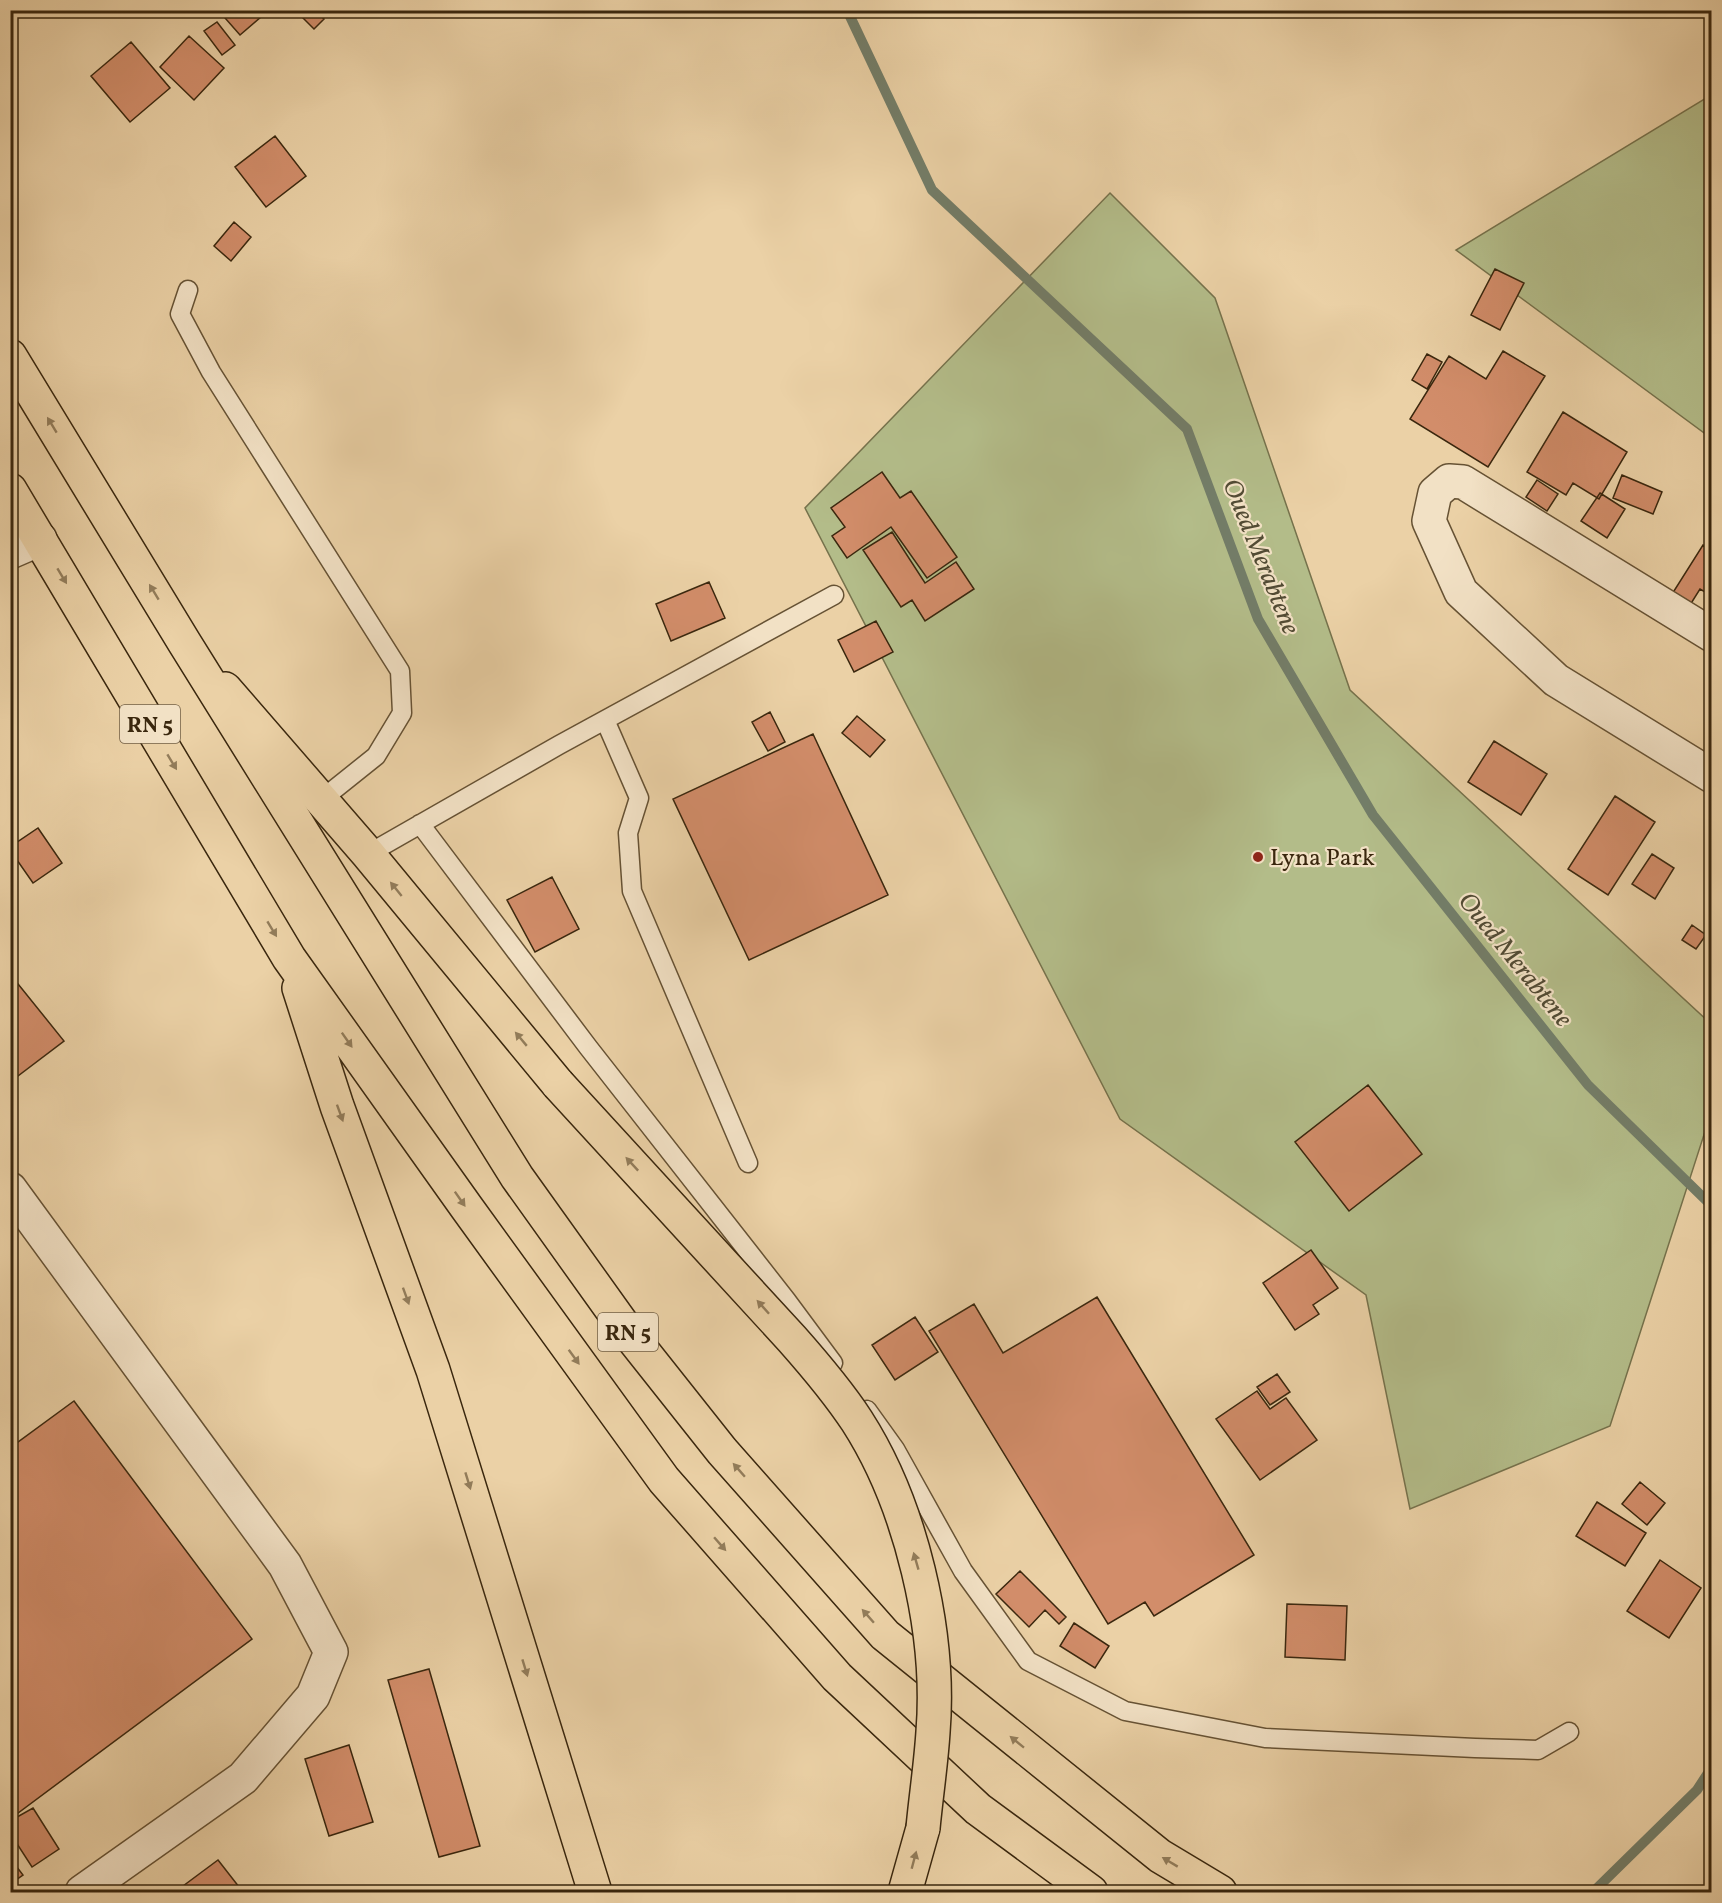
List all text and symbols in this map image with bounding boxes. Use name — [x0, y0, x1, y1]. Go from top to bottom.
one-way arrow — [47, 417, 58, 433]
water label: Oued Merabtene — [1213, 474, 1308, 640]
one-way arrow — [57, 568, 67, 585]
one-way arrow — [148, 584, 159, 600]
road number: RN 5 — [120, 705, 180, 743]
one-way arrow — [167, 754, 178, 770]
place label: Lyna Park — [1270, 842, 1375, 876]
marker: Lyna Park — [1251, 850, 1265, 864]
one-way arrow — [390, 881, 403, 897]
water label: Oued Merabtene — [1449, 885, 1581, 1036]
one-way arrow — [267, 921, 278, 937]
one-way arrow — [341, 1031, 353, 1047]
one-way arrow — [514, 1031, 527, 1047]
one-way arrow — [336, 1104, 346, 1122]
one-way arrow — [625, 1156, 639, 1171]
one-way arrow — [454, 1190, 466, 1206]
one-way arrow — [402, 1287, 412, 1305]
one-way arrow — [757, 1301, 771, 1315]
road number: RN 5 — [598, 1313, 658, 1351]
one-way arrow — [568, 1349, 580, 1364]
one-way arrow — [733, 1463, 746, 1478]
one-way arrow — [464, 1472, 473, 1490]
one-way arrow — [713, 1536, 727, 1551]
one-way arrow — [911, 1552, 920, 1570]
one-way arrow — [862, 1609, 875, 1624]
one-way arrow — [521, 1659, 531, 1677]
one-way arrow — [1010, 1736, 1025, 1749]
one-way arrow — [910, 1851, 919, 1869]
one-way arrow — [1162, 1857, 1178, 1868]

